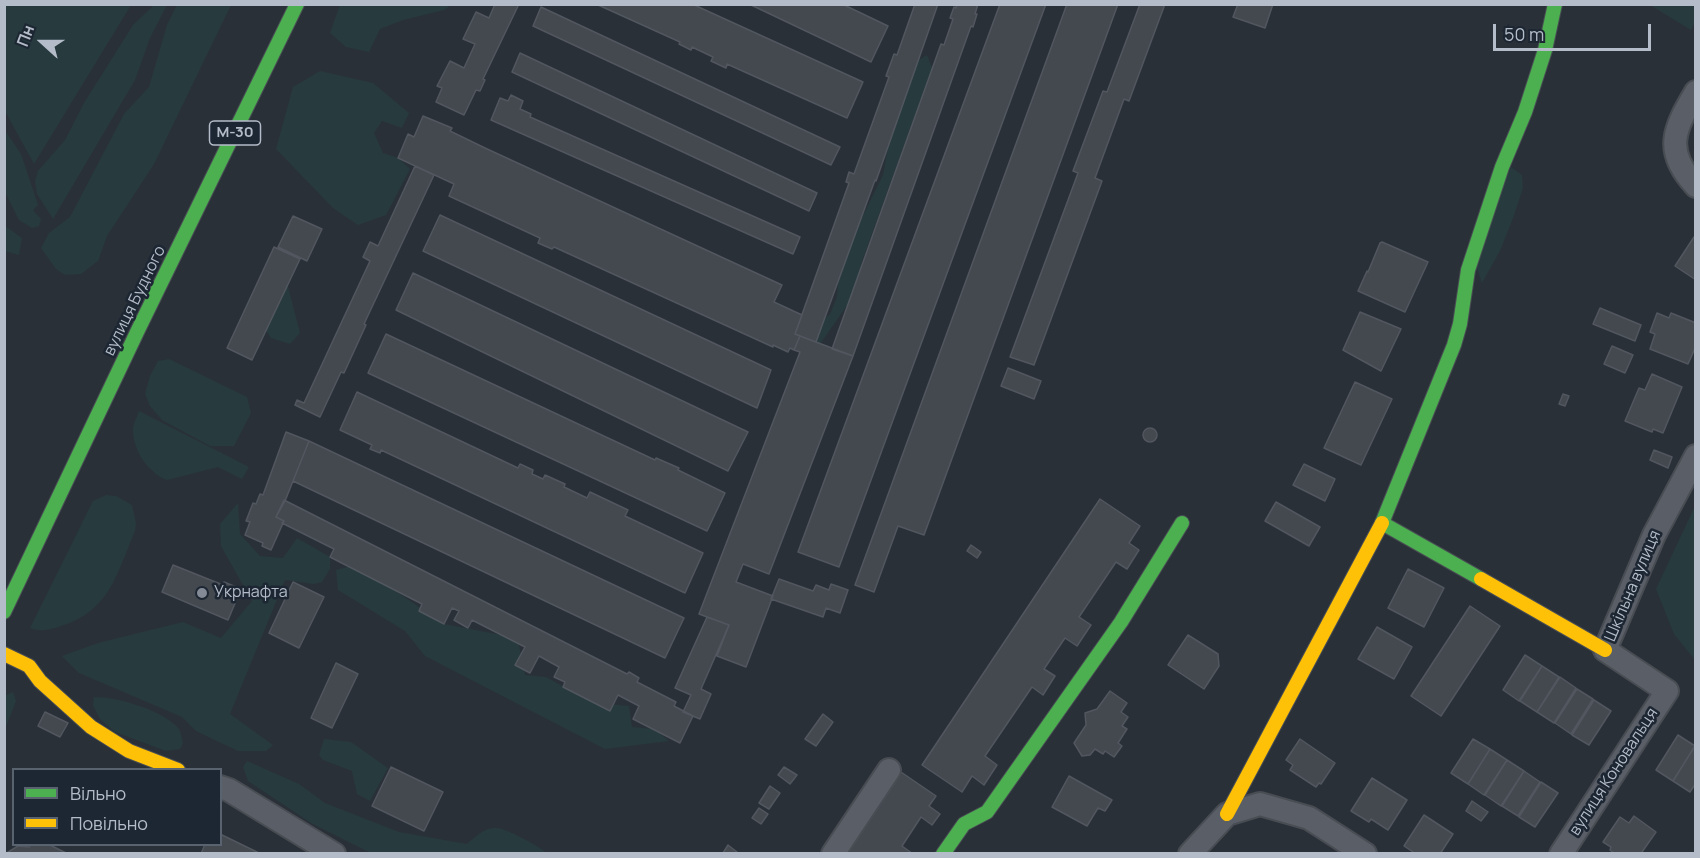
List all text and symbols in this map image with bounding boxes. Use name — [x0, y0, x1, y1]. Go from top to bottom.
north arrow — [12, 12, 72, 72]
scale bar — [1496, 12, 1654, 50]
text: Пн — [11, 22, 39, 50]
text: 50 m — [1504, 22, 1544, 46]
road number: М-30 — [210, 121, 260, 145]
street label: вулиця Будного — [100, 243, 170, 359]
street label: Шкільна вулиця — [1601, 527, 1665, 645]
place label: Укрнафта — [214, 583, 288, 603]
marker: Укрнафта — [195, 586, 209, 600]
street label: вулиця Коновальця — [1566, 705, 1662, 839]
legend — [12, 768, 222, 846]
text: Вільно — [70, 781, 126, 805]
text: Повільно — [70, 811, 148, 835]

